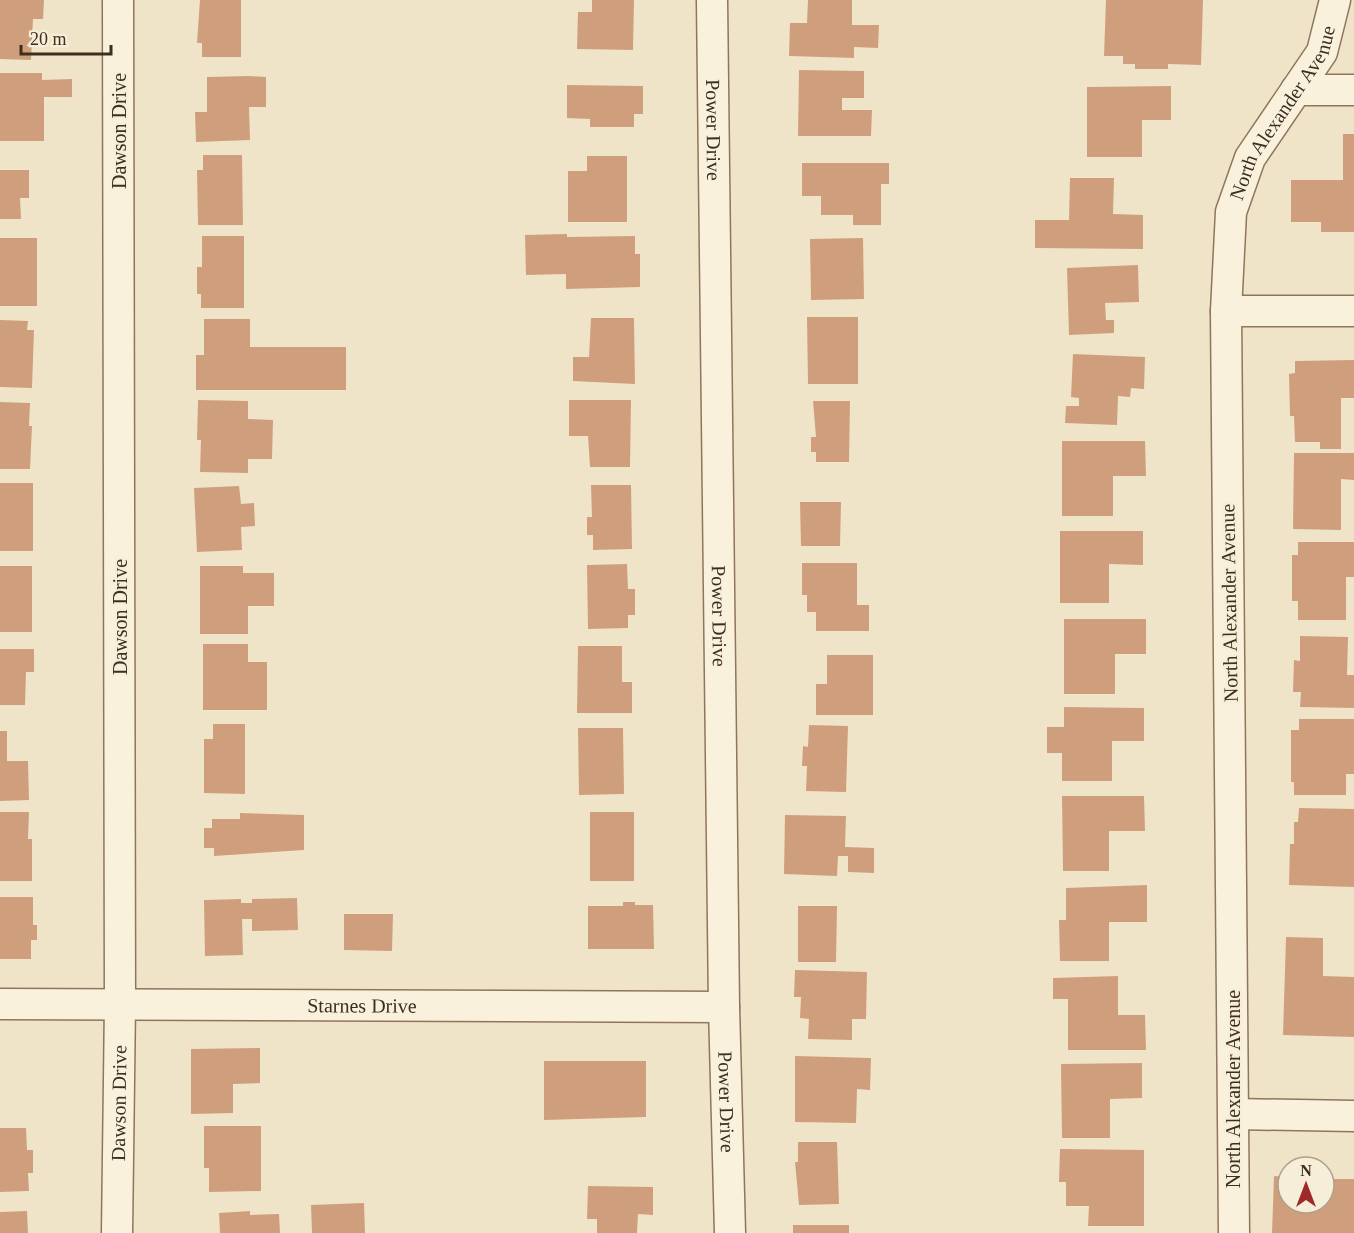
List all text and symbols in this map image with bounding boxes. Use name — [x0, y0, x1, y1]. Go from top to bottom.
scale bar — [21, 18, 111, 56]
street label: North Alexander Avenue — [1225, 23, 1339, 203]
text: 20 m — [30, 29, 67, 49]
street label: Dawson Drive — [108, 73, 130, 189]
street label: Power Drive — [702, 79, 725, 181]
street label: North Alexander Avenue — [1216, 503, 1242, 702]
street label: Dawson Drive — [109, 559, 131, 675]
street label: Power Drive — [708, 565, 731, 667]
street label: North Alexander Avenue — [1222, 990, 1244, 1188]
street label: Starnes Drive — [307, 994, 417, 1017]
street label: Dawson Drive — [107, 1045, 130, 1161]
street label: Power Drive — [714, 1051, 739, 1153]
north arrow — [1276, 1155, 1336, 1215]
text: N — [1300, 1162, 1312, 1179]

